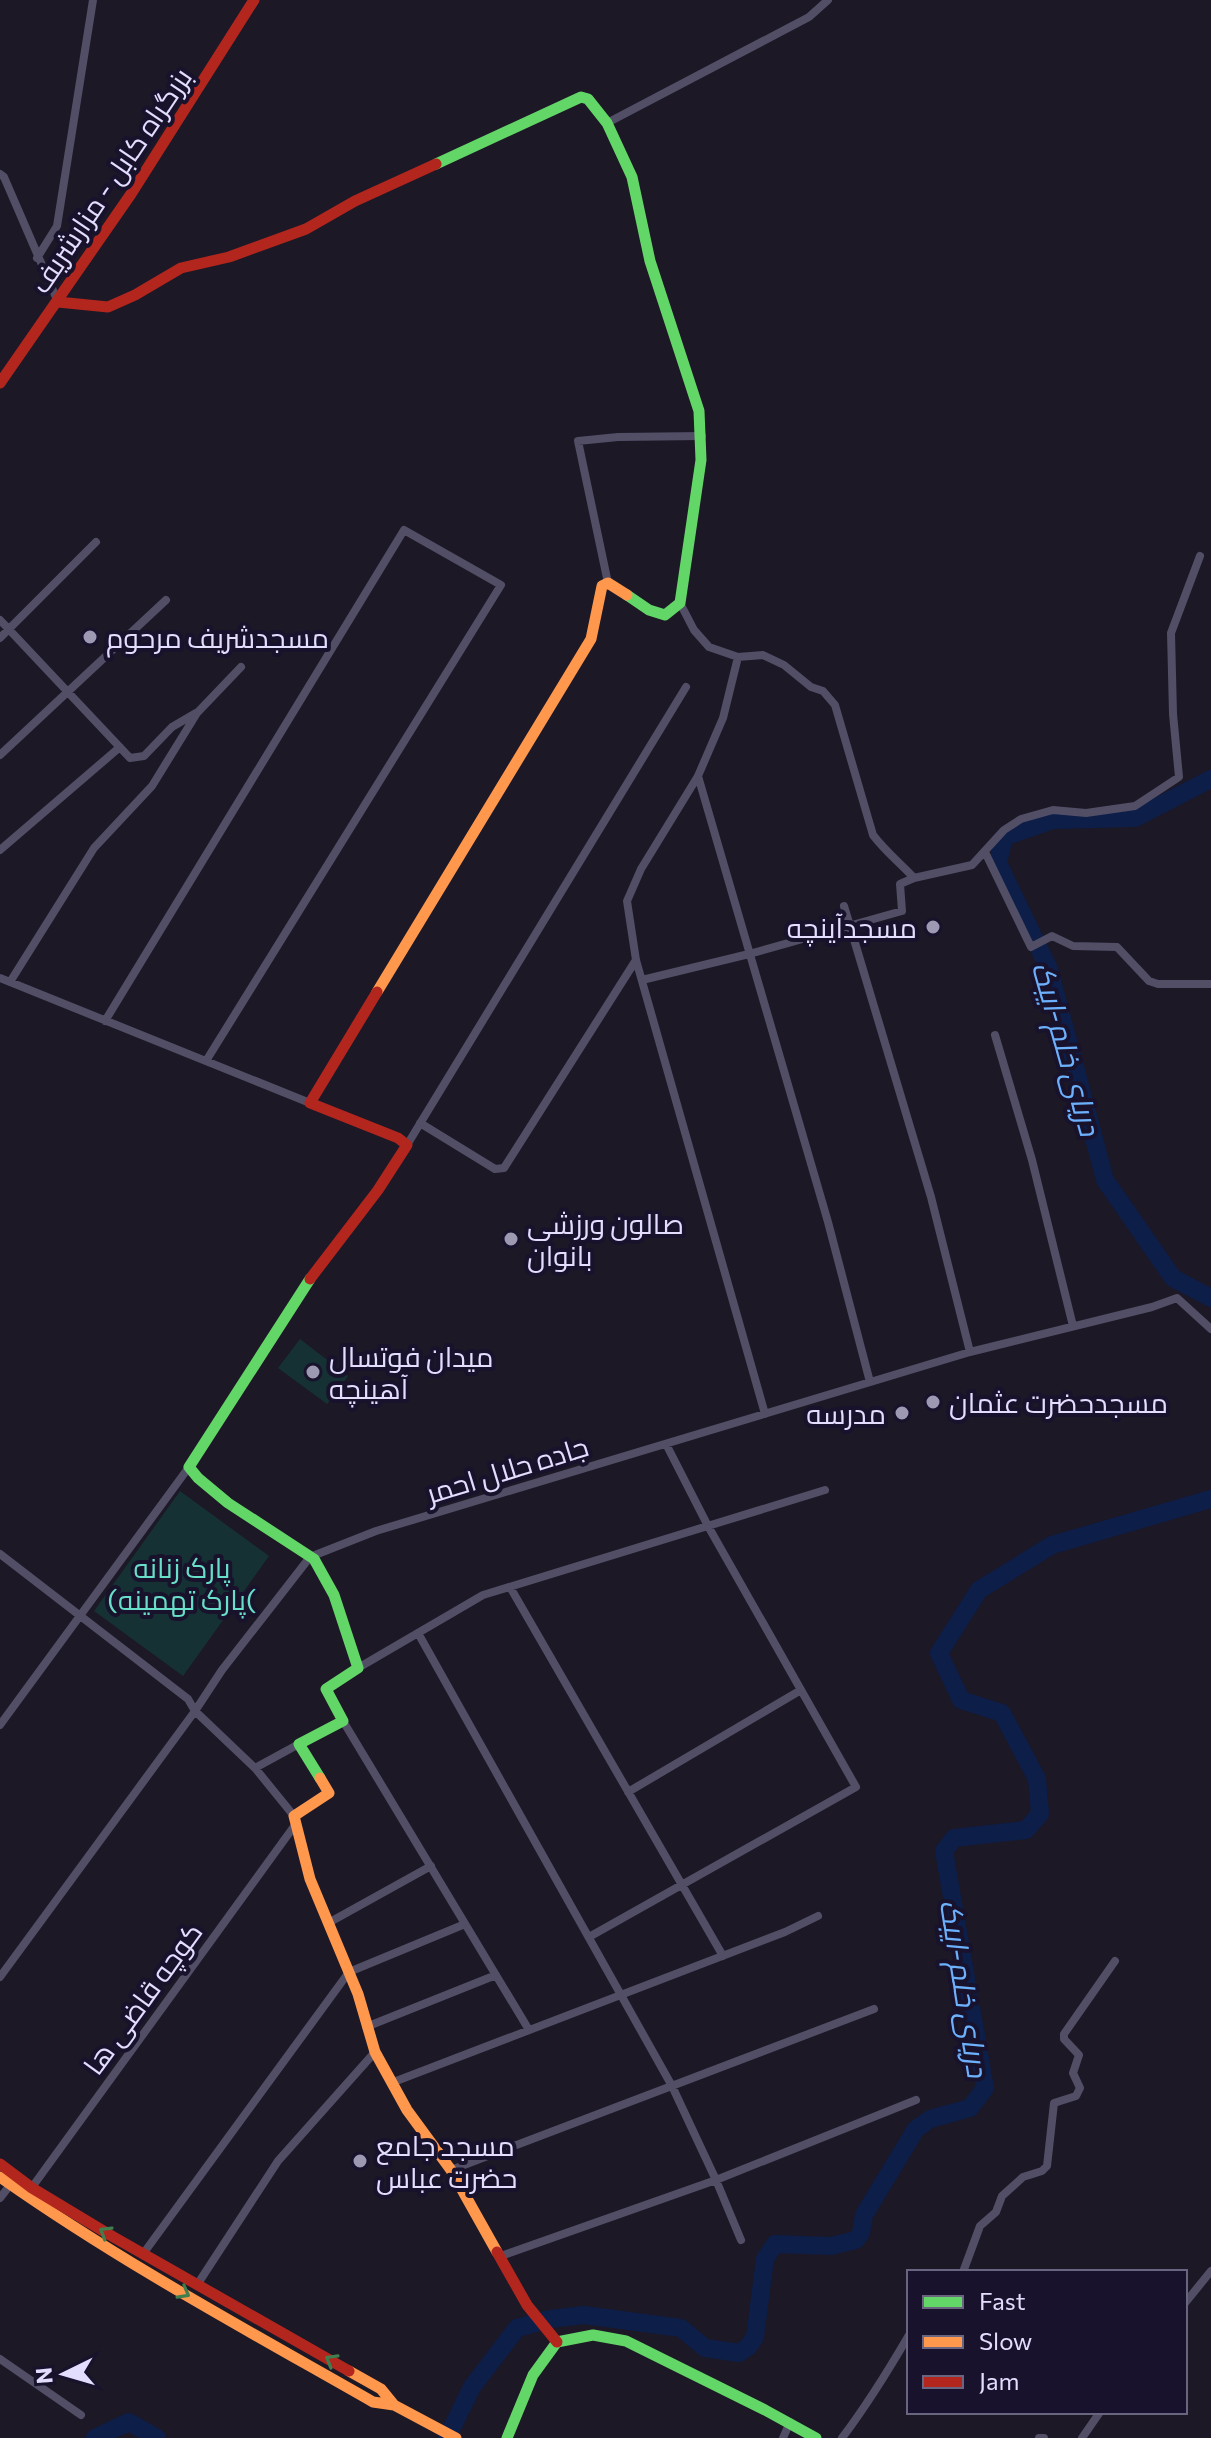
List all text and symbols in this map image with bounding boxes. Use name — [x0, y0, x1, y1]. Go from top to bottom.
street label: بزرگراه کابل - مزارشریف — [22, 61, 199, 300]
place label: مسجدشریف مرحوم — [106, 620, 329, 658]
marker: مسجدشریف مرحوم — [81, 628, 99, 646]
place label: مسجدآینچه — [787, 910, 917, 947]
marker: مسجدآینچه — [924, 918, 942, 936]
water label: دریای خلم-ایبک — [1022, 957, 1111, 1142]
place label: صالون ورزشی بانوان — [527, 1206, 684, 1273]
marker: صالون ورزشی بانوان — [502, 1230, 520, 1248]
place label: میدان فوتسال آهینچه — [329, 1339, 493, 1408]
marker: میدان فوتسال آهینچه — [304, 1363, 322, 1381]
place label: مسجدحضرت عثمان — [949, 1385, 1168, 1420]
marker: مسجدحضرت عثمان — [924, 1393, 942, 1411]
place label: مدرسه — [806, 1396, 886, 1430]
marker: مدرسه — [893, 1404, 911, 1422]
street label: جاده حلال احمر — [420, 1428, 592, 1511]
park label: پارک زنانه (پارک تهمینه( — [107, 1550, 257, 1619]
water label: دریای خلم-ایبک — [930, 1896, 999, 2082]
street label: کوچه قاضی ها — [75, 1915, 211, 2082]
place label: مسجد جامع حضرت عباس — [376, 2128, 517, 2195]
marker: مسجد جامع حضرت عباس — [351, 2152, 369, 2170]
one-way arrow — [99, 2226, 114, 2242]
legend — [907, 2270, 1187, 2414]
one-way arrow — [175, 2283, 190, 2299]
text: Fast — [979, 2286, 1026, 2315]
text: Slow — [979, 2326, 1032, 2355]
north arrow — [24, 2334, 104, 2414]
one-way arrow — [324, 2355, 339, 2370]
text: N — [29, 2366, 58, 2385]
text: Jam — [979, 2366, 1019, 2395]

